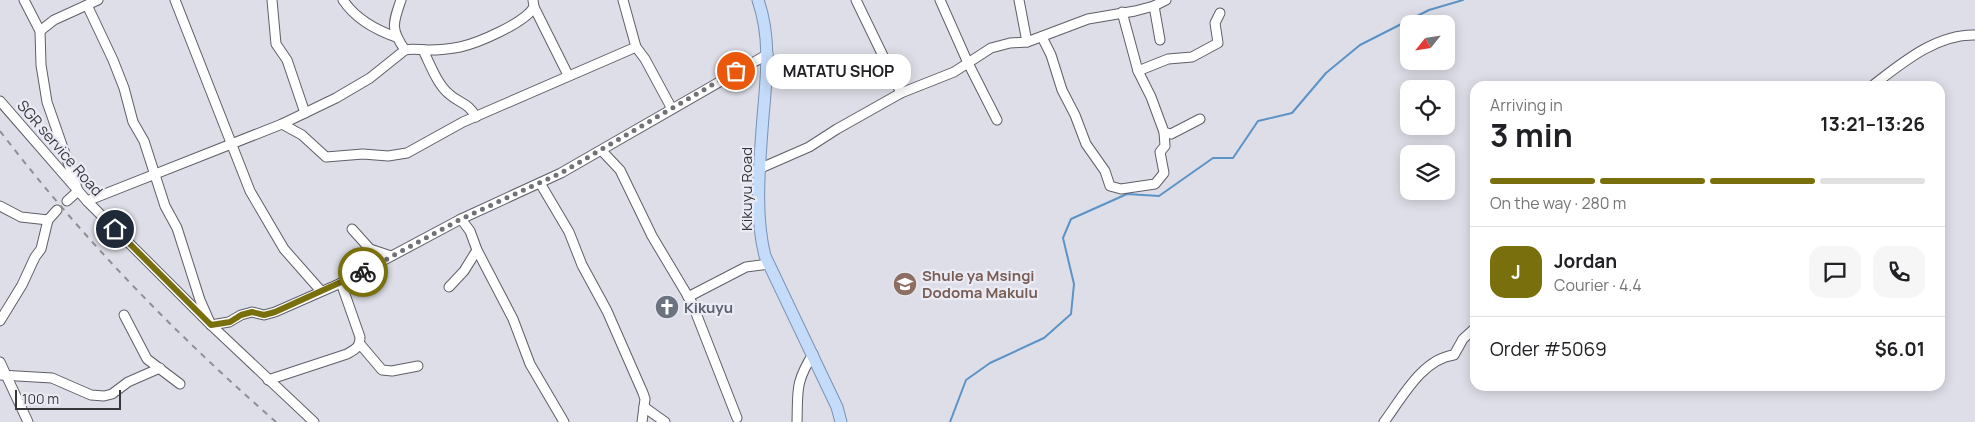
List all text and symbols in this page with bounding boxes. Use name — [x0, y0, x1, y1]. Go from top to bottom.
north arrow — [1400, 15, 1455, 70]
map controls — [1400, 15, 1455, 200]
pin — [715, 50, 757, 92]
callout: MATATU SHOP — [766, 54, 911, 88]
icon: bag — [722, 57, 750, 85]
text: MATATU SHOP — [783, 60, 894, 82]
button: locate — [1400, 80, 1455, 135]
text: Arriving in — [1490, 94, 1563, 116]
street label: SGR service Road — [12, 96, 108, 200]
text: 13:21–13:26 — [1820, 111, 1925, 137]
text: 3 min — [1490, 113, 1573, 157]
button: layers — [1400, 145, 1455, 200]
street label: Kikuyu Road — [736, 147, 757, 231]
text: On the way · 280 m — [1490, 192, 1626, 214]
pin — [94, 208, 136, 250]
icon: home — [101, 215, 129, 243]
button: chat — [1809, 246, 1861, 298]
button: phone — [1873, 246, 1925, 298]
courier — [338, 247, 388, 297]
text: Jordan — [1554, 248, 1617, 274]
icon: bike — [349, 258, 377, 286]
text: J — [1511, 259, 1521, 285]
place label: Shule ya Msingi Dodoma Makulu — [922, 265, 1038, 303]
school or university icon: Shule ya Msingi Dodoma Makulu — [892, 271, 918, 297]
text: Courier · 4.4 — [1554, 274, 1642, 296]
church icon: Kikuyu — [654, 294, 680, 320]
place label: Kikuyu — [684, 297, 733, 318]
text: Order #5069 — [1490, 336, 1607, 362]
text: $6.01 — [1875, 336, 1925, 362]
scale bar — [15, 387, 121, 410]
text: 100 m — [22, 389, 59, 408]

